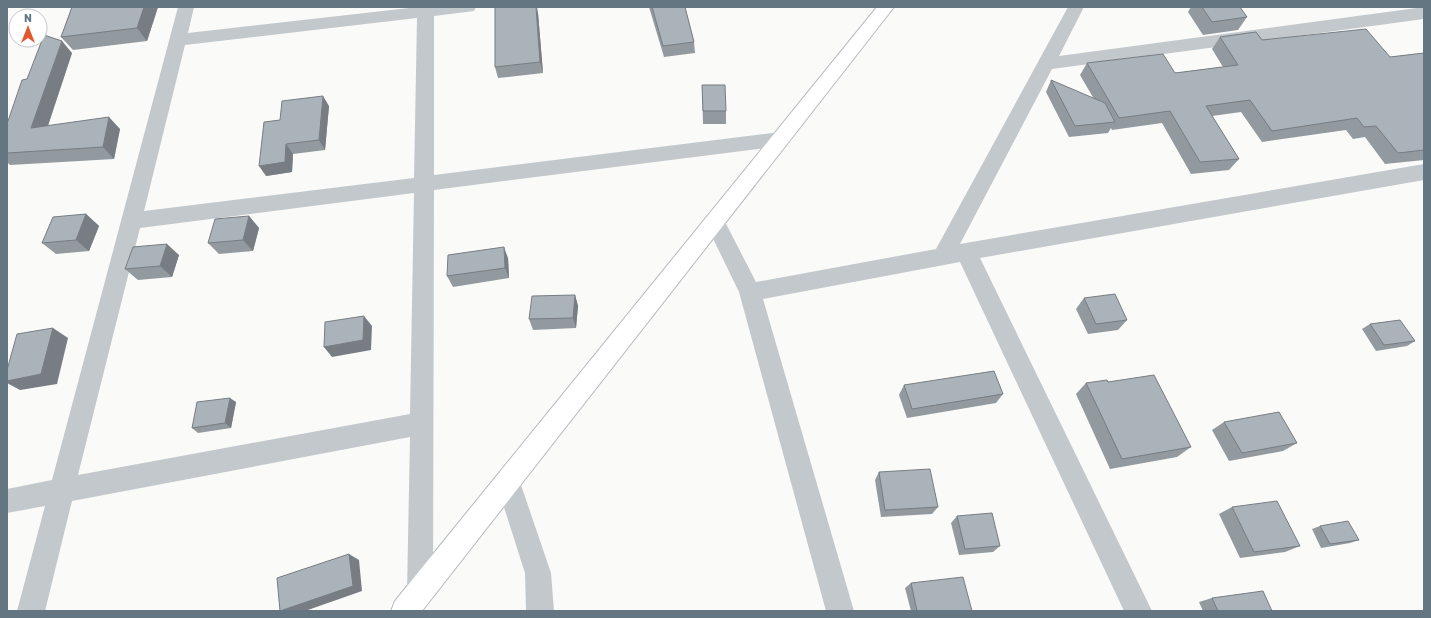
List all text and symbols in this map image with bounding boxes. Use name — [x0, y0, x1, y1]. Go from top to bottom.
north arrow — [8, 8, 48, 48]
text: N — [24, 12, 32, 25]

